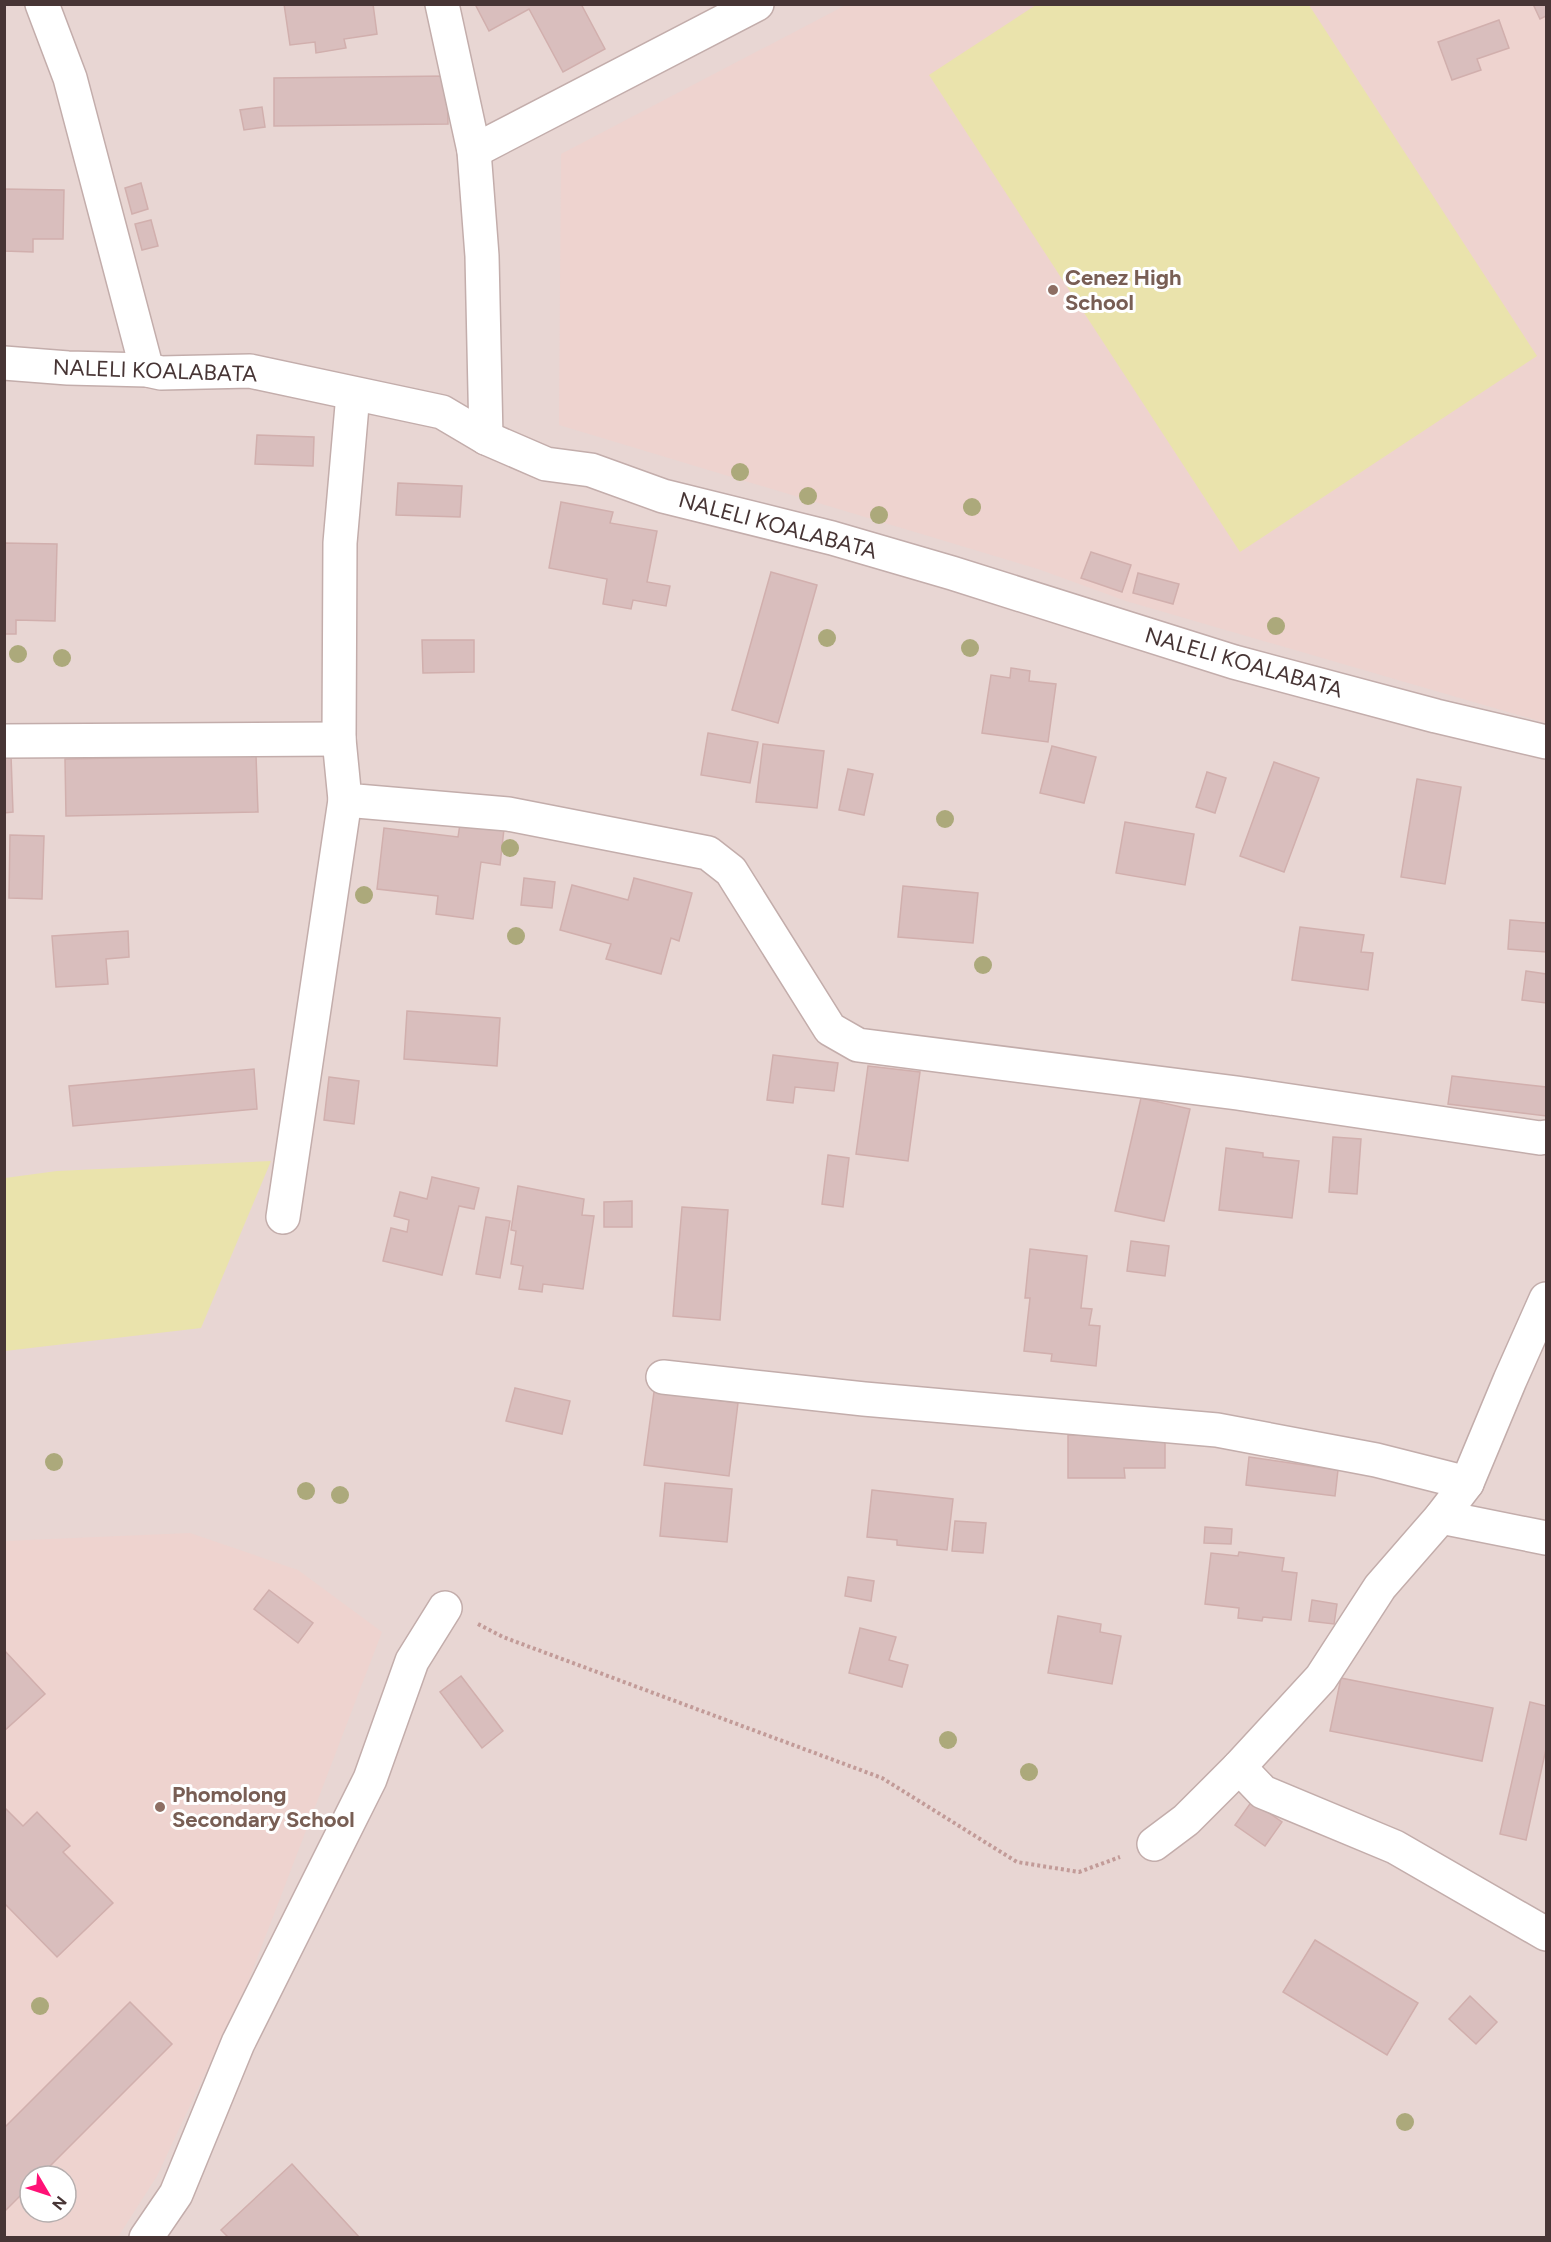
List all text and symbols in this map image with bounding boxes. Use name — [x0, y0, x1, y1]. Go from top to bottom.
place label: Cenez High School — [1065, 264, 1182, 316]
marker: Cenez High School — [1046, 283, 1060, 297]
street label: NALELI KOALABATA — [52, 353, 258, 388]
street label: NALELI KOALABATA — [676, 486, 880, 565]
street label: NALELI KOALABATA — [1142, 621, 1346, 704]
place label: Phomolong Secondary School — [172, 1781, 355, 1833]
marker: Phomolong Secondary School — [153, 1800, 167, 1814]
north arrow — [18, 2164, 78, 2224]
text: N — [48, 2192, 71, 2214]

